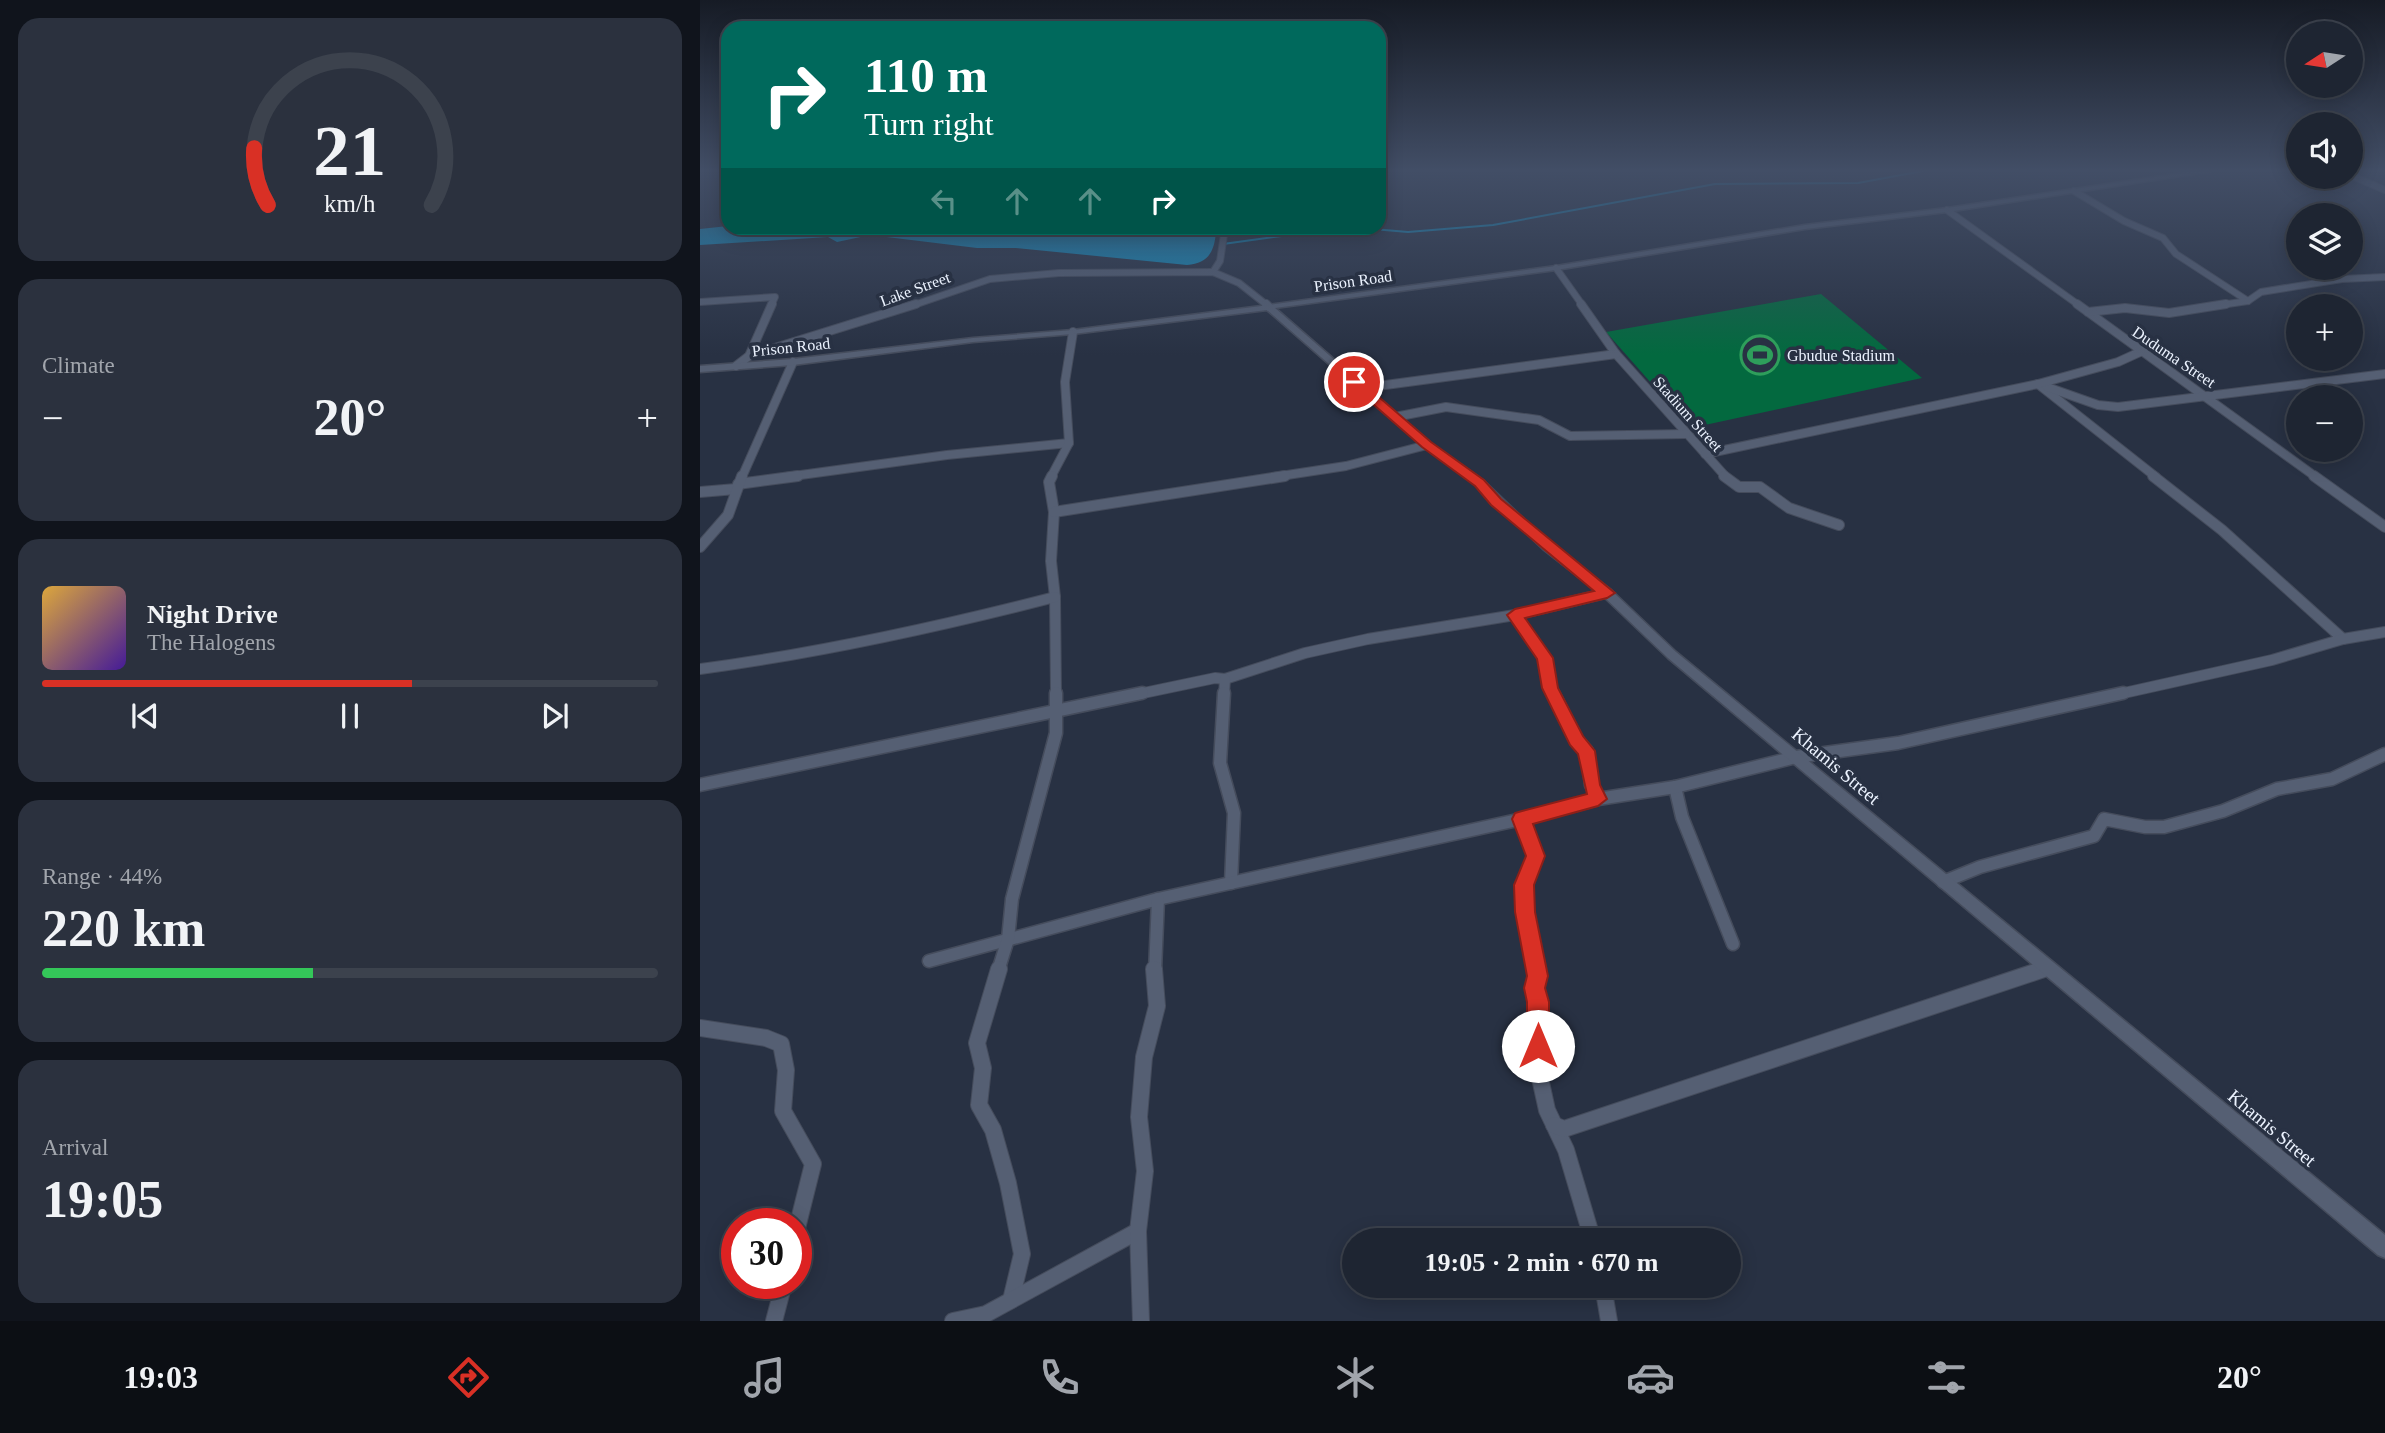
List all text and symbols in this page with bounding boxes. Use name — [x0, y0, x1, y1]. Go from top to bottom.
north arrow — [2286, 21, 2362, 98]
map controls — [2286, 21, 2363, 462]
text: 110 m — [864, 48, 988, 103]
icon: right — [749, 49, 840, 140]
text: Turn right — [864, 106, 994, 142]
text: 21 — [314, 111, 386, 192]
button: sound — [2286, 112, 2363, 189]
icon: left — [925, 182, 963, 220]
icon: ahead — [998, 182, 1036, 220]
icon: ahead — [1071, 182, 1109, 220]
icon: right — [1144, 182, 1182, 220]
text: km/h — [324, 190, 376, 217]
button: layers — [2286, 203, 2363, 280]
street label: Prison Road — [1313, 267, 1393, 295]
street label: Lake Street — [878, 268, 953, 310]
button: + — [2286, 294, 2363, 371]
street label: Duduma Street — [2129, 323, 2219, 391]
street label: Prison Road — [751, 334, 831, 360]
sports icon: Gbudue Stadium — [1739, 334, 1781, 376]
place label: Gbudue Stadium — [1787, 347, 1896, 364]
pin — [1324, 352, 1384, 412]
text: Climate — [42, 353, 115, 378]
icon: arrive — [1335, 363, 1373, 401]
street label: Stadium Street — [1650, 373, 1726, 455]
button: − — [2286, 385, 2363, 462]
text: 20° — [314, 389, 386, 446]
text: − — [42, 397, 63, 439]
text: + — [637, 397, 658, 439]
text: Night Drive — [147, 600, 278, 629]
text: The Halogens — [147, 630, 275, 655]
icon: previous — [126, 697, 164, 735]
icon: pause — [331, 697, 369, 735]
icon: next — [536, 697, 574, 735]
street label: Khamis Street — [1788, 723, 1885, 809]
text: Range · 44% — [42, 864, 162, 889]
text: 220 km — [42, 900, 205, 957]
position arrow — [1501, 1009, 1575, 1083]
street label: Khamis Street — [2224, 1085, 2321, 1171]
text: Arrival — [42, 1135, 108, 1160]
text: 19:05 — [42, 1171, 163, 1228]
speed limit sign: 30 — [721, 1208, 812, 1299]
text: 19:05 · 2 min · 670 m — [1425, 1248, 1659, 1277]
icon: directions — [444, 1353, 493, 1402]
icon: music — [740, 1353, 789, 1402]
icon: phone — [1035, 1353, 1084, 1402]
icon: climate — [1331, 1353, 1380, 1402]
icon: car — [1626, 1353, 1675, 1402]
icon: filters — [1922, 1353, 1971, 1402]
text: 19:03 — [123, 1359, 198, 1395]
text: 20° — [2217, 1359, 2262, 1395]

